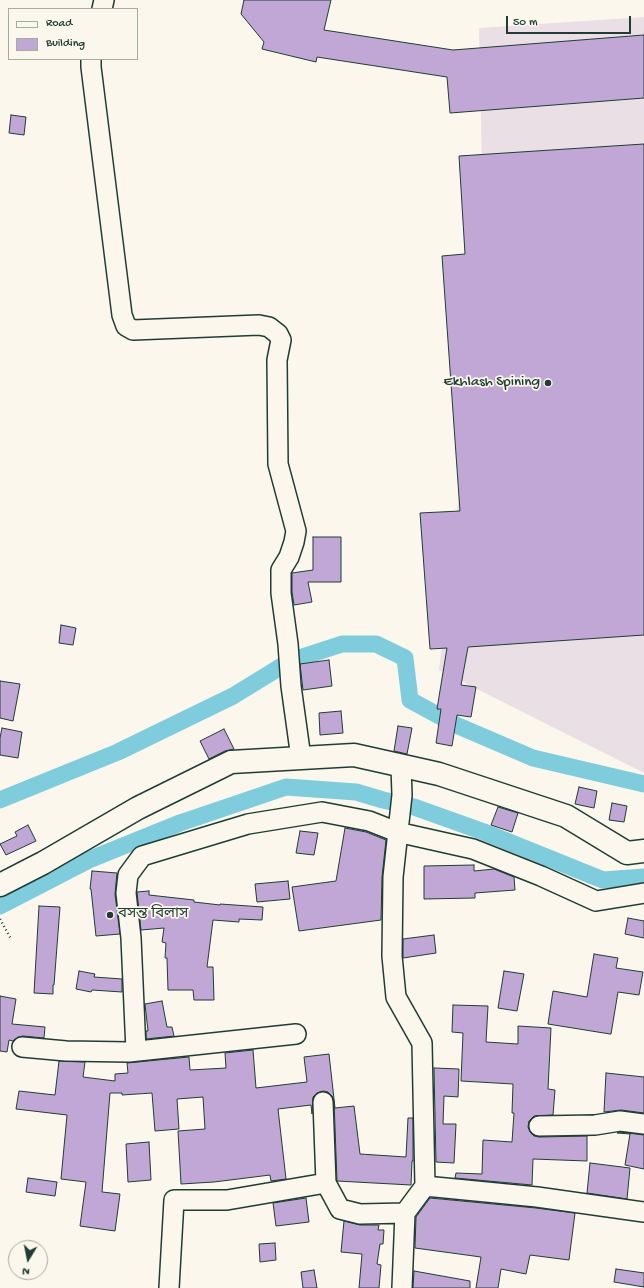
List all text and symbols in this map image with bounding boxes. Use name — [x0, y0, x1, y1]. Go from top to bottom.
legend — [8, 8, 138, 60]
scale bar — [508, 8, 633, 34]
text: 50 m — [513, 16, 538, 30]
text: Road — [46, 17, 72, 31]
text: Building — [46, 37, 85, 51]
place label: Ekhlash Spining — [444, 374, 540, 392]
marker: Ekhlash Spining — [543, 378, 553, 388]
place label: বসন্ত বিলাস — [118, 906, 188, 924]
marker: বসন্ত বিলাস — [105, 910, 115, 920]
north arrow — [8, 1240, 48, 1280]
text: N — [22, 1264, 31, 1277]

